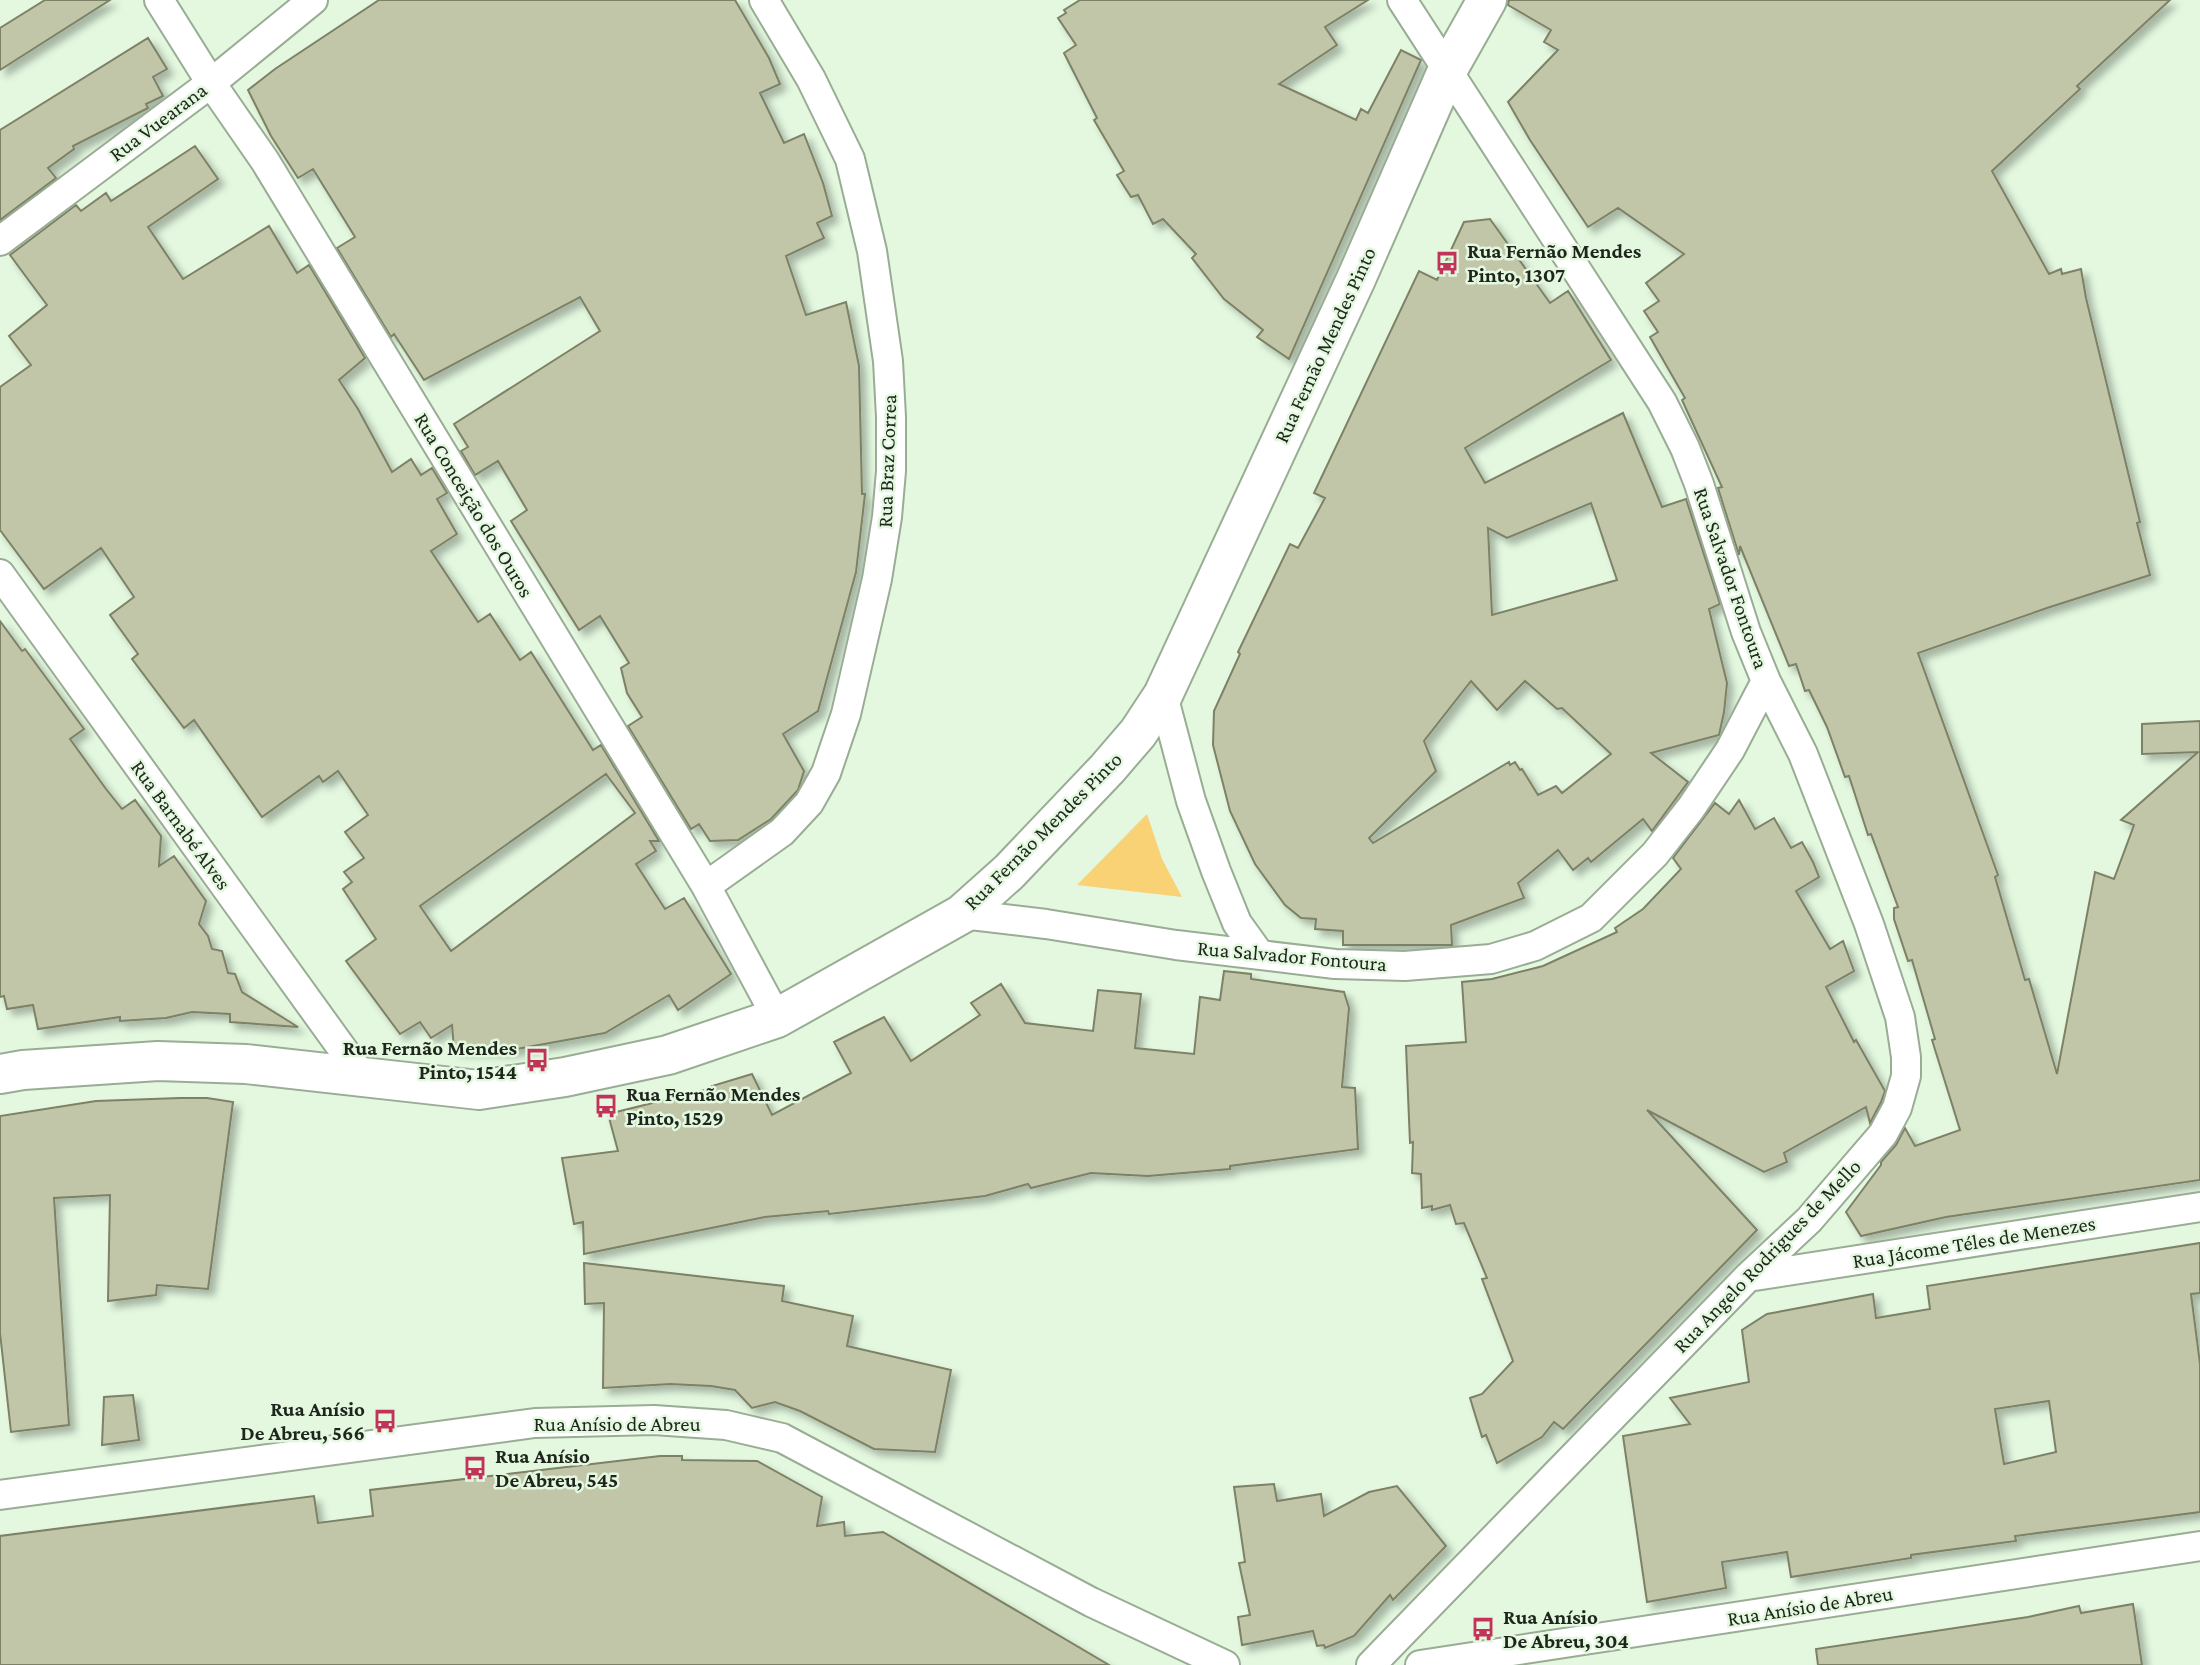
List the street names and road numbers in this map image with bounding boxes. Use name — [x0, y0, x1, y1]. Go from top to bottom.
street label: Rua Vuearana — [105, 77, 212, 166]
street label: Rua Fernão Mendes Pinto — [1269, 243, 1381, 447]
street label: Rua Braz Correa — [873, 394, 901, 528]
street label: Rua Conceição dos Ouros — [409, 408, 539, 602]
street label: Rua Salvador Fontoura — [1689, 484, 1773, 672]
street label: Rua Fernão Mendes Pinto — [959, 747, 1127, 915]
street label: Rua Barnabé Alves — [126, 756, 236, 894]
street label: Rua Salvador Fontoura — [1196, 936, 1388, 976]
street label: Rua Angelo Rodrigues de Mello — [1668, 1154, 1866, 1358]
street label: Rua Jácome Téles de Menezes — [1851, 1211, 2097, 1273]
street label: Rua Anísio de Abreu — [533, 1412, 701, 1436]
street label: Rua Anísio de Abreu — [1726, 1581, 1894, 1631]

